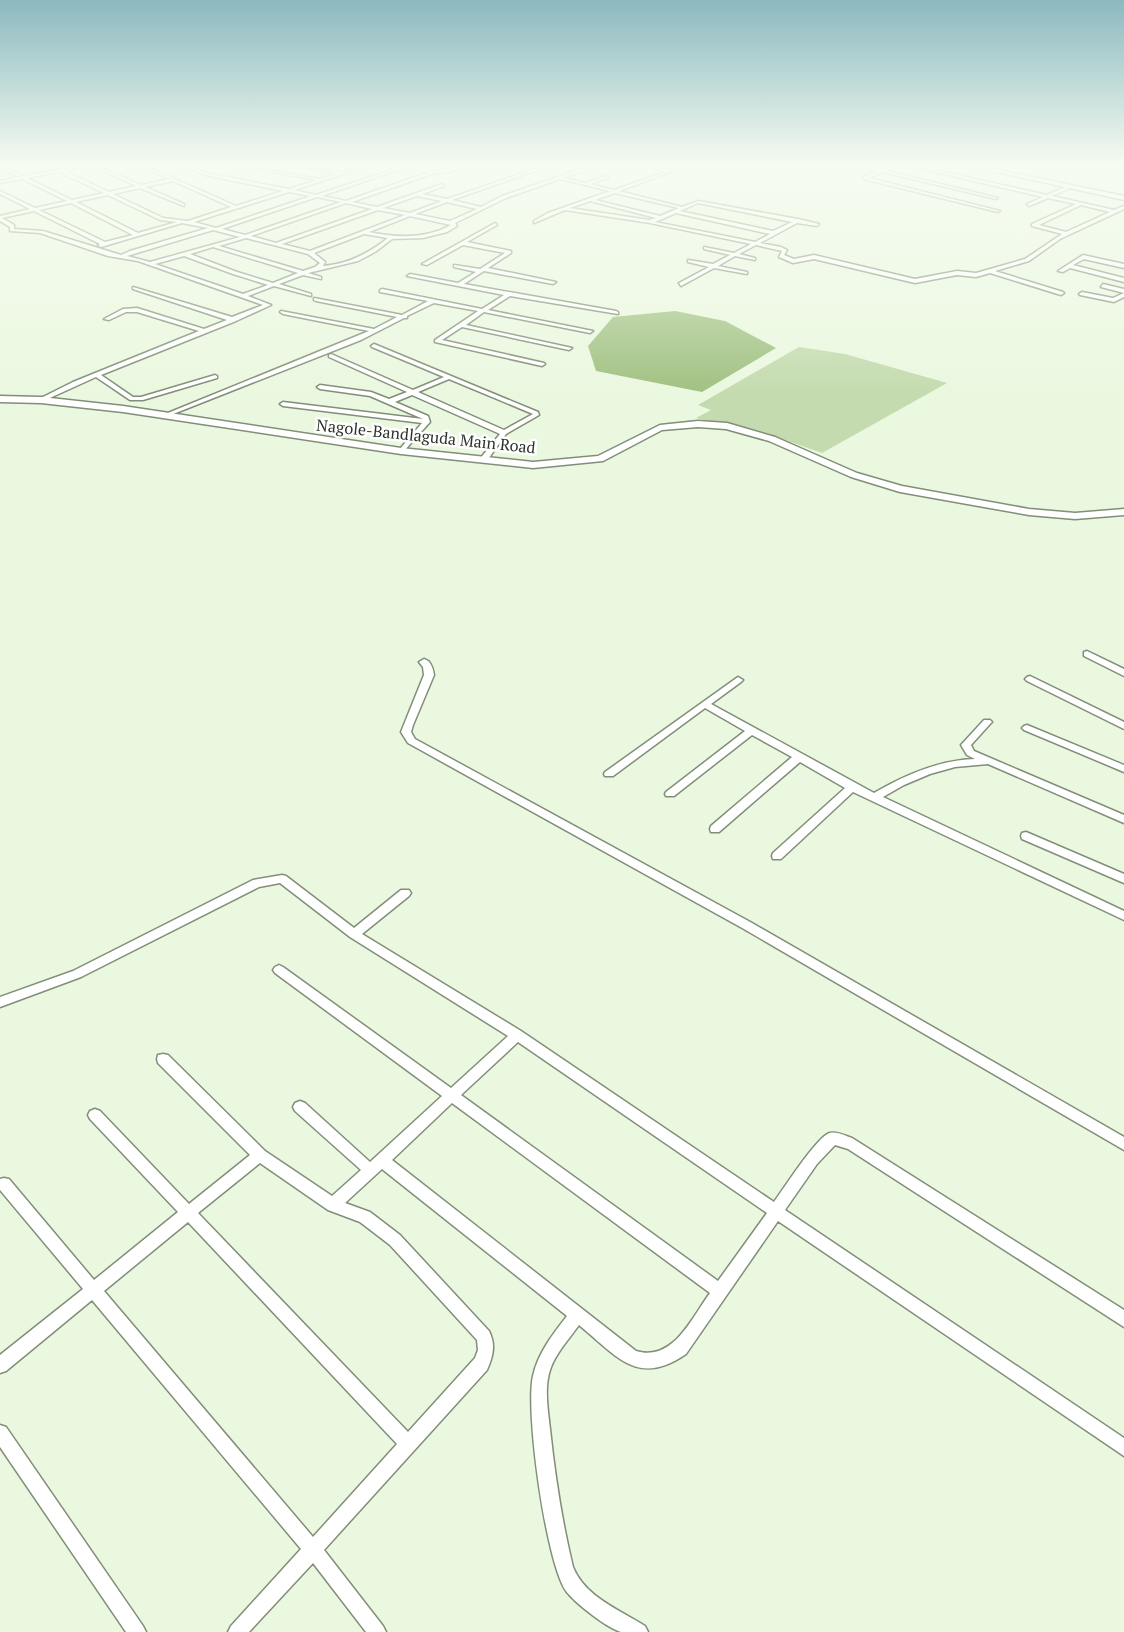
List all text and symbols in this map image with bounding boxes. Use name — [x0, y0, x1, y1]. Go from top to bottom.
street label: Nagole-Bandlaguda Main Road — [315, 414, 537, 458]

